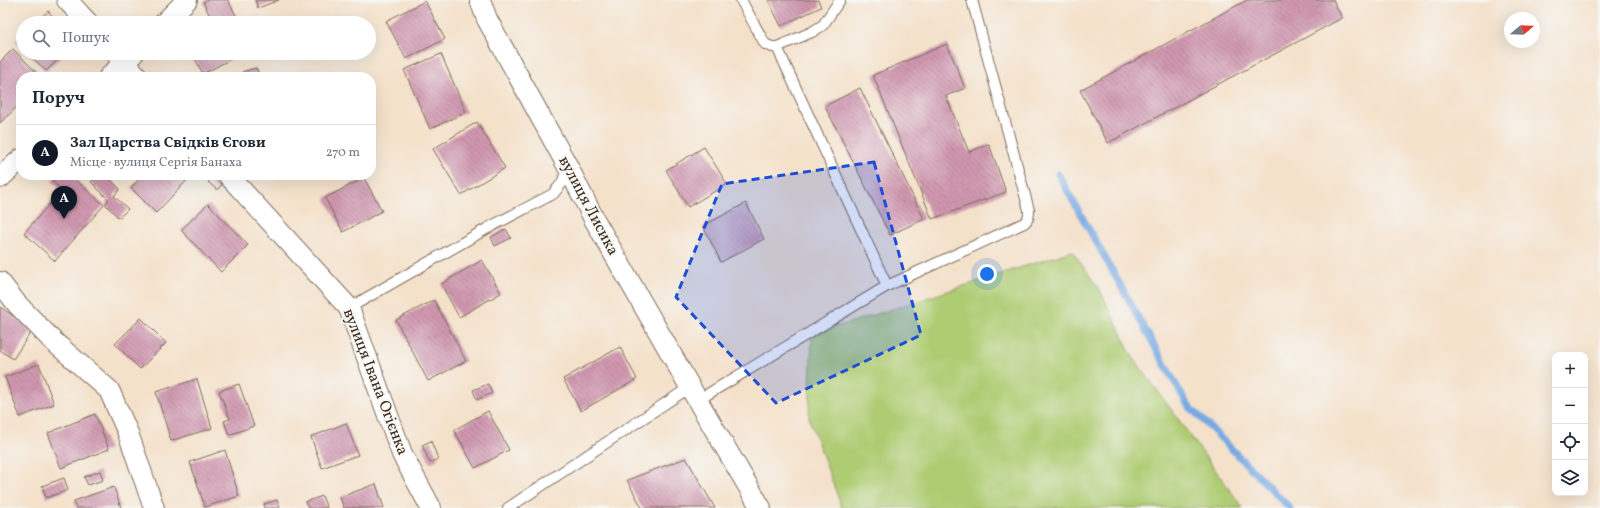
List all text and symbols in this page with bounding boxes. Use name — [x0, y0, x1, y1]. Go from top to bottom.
north arrow — [1504, 12, 1540, 48]
search box — [16, 16, 376, 60]
icon: search — [30, 27, 52, 49]
text: Пошук — [62, 28, 110, 49]
text: Поруч — [32, 87, 85, 110]
text: Зал Царства Свідків Єгови — [70, 133, 266, 154]
text: A — [40, 144, 50, 162]
text: 270 m — [326, 144, 360, 162]
street label: вулиця Лисика — [553, 152, 623, 260]
text: Місце · вулиця Сергія Банаха — [70, 154, 242, 172]
pin: A — [51, 186, 77, 219]
your location — [977, 264, 997, 284]
street label: вулиця Івана Огієнка — [337, 306, 413, 458]
map controls — [1552, 352, 1588, 496]
button: + — [1552, 352, 1588, 388]
button: − — [1552, 388, 1588, 424]
button: locate — [1552, 424, 1588, 460]
button: layers — [1552, 460, 1588, 496]

